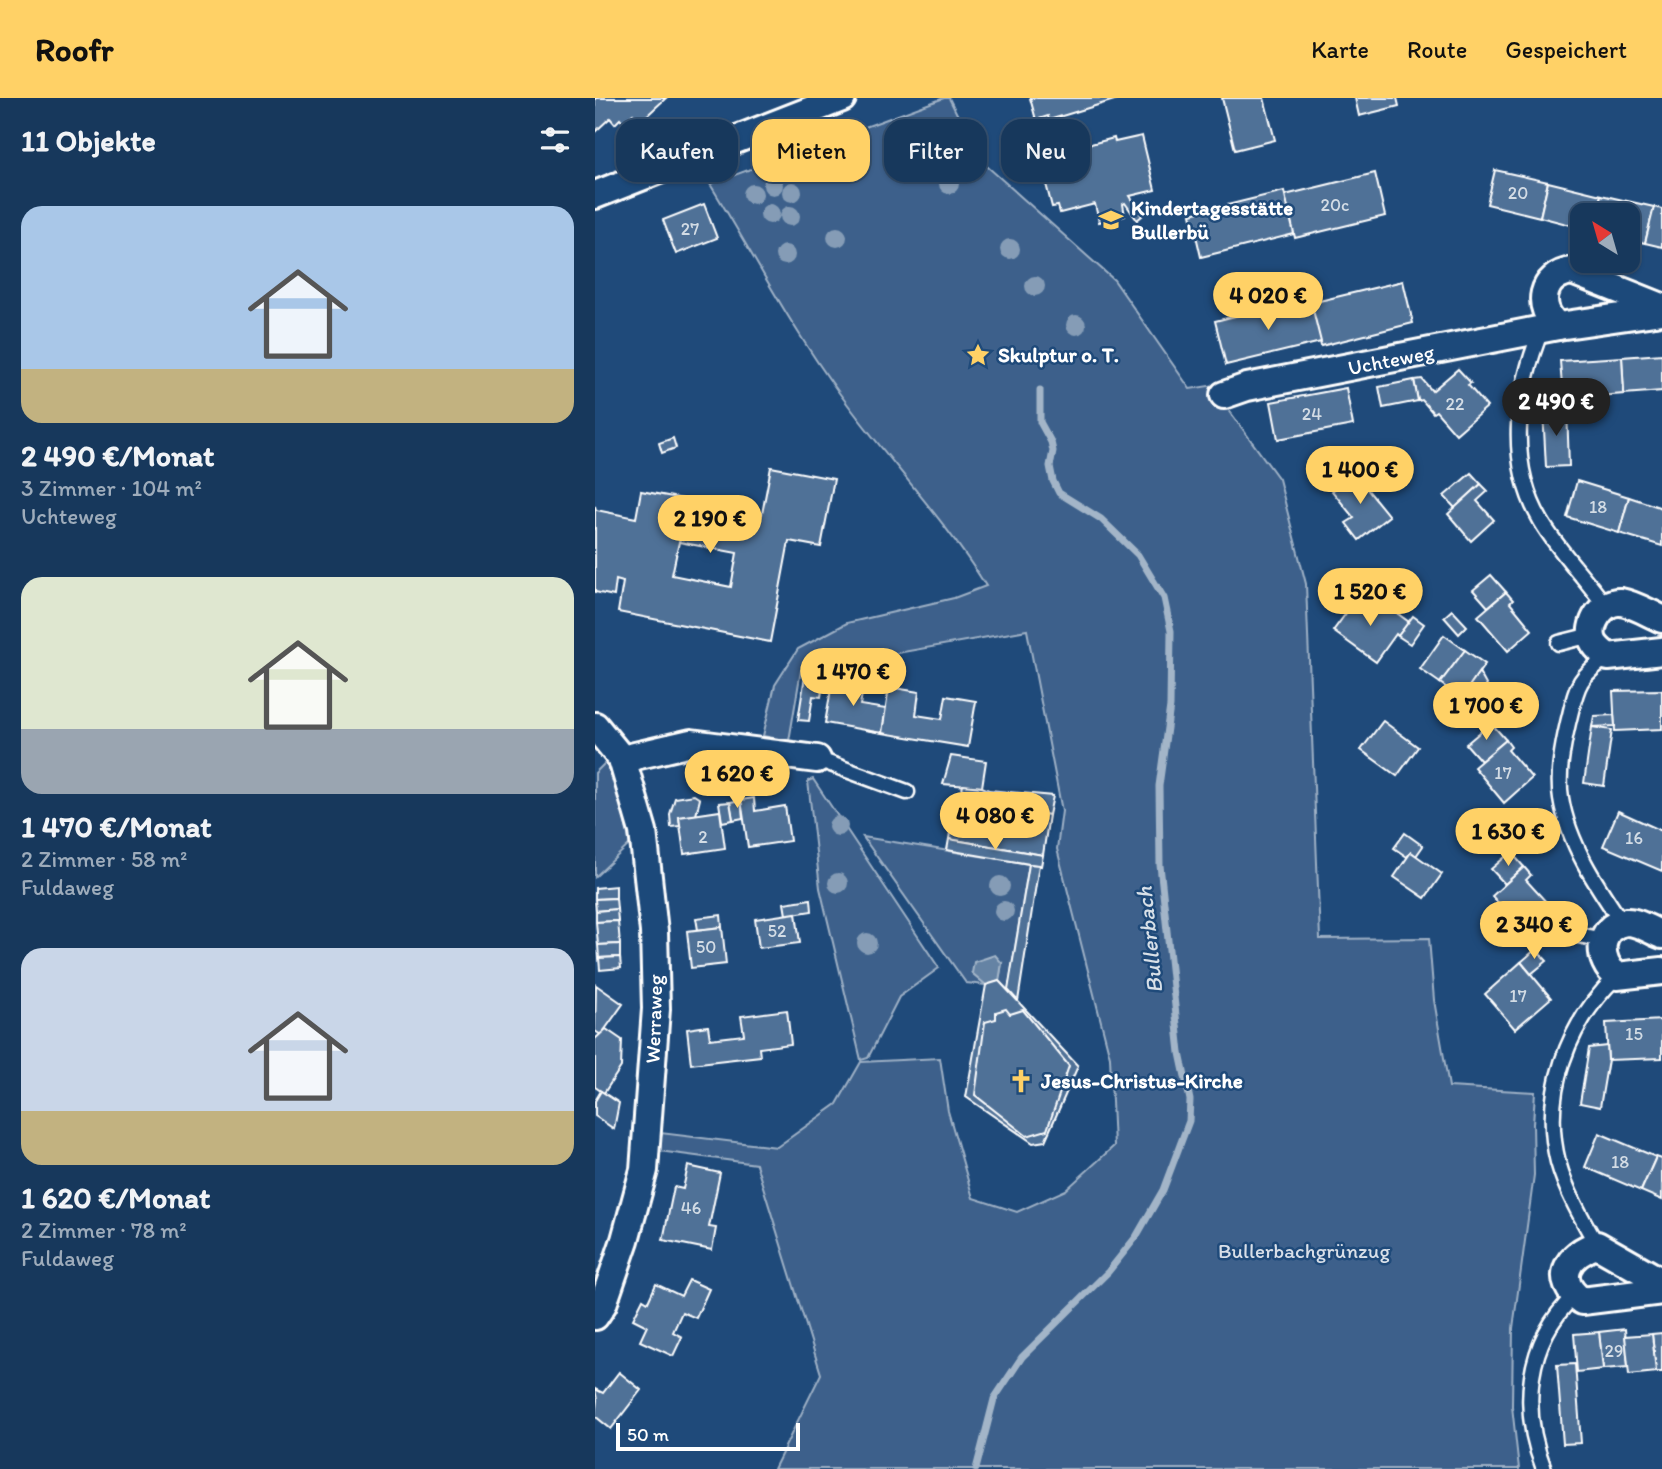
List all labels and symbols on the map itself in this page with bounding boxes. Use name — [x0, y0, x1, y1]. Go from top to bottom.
house number: 20 — [1508, 182, 1528, 204]
house number: 20c — [1321, 194, 1350, 216]
place label: Kindertagesstätte Bullerbü — [1131, 195, 1293, 244]
north arrow — [1570, 203, 1640, 273]
school or university icon: Kindertagesstätte Bullerbü — [1097, 206, 1125, 234]
house number: 27 — [681, 218, 699, 240]
pin: 4 020 € — [1203, 272, 1333, 332]
street label: Uchteweg — [1346, 339, 1436, 380]
place icon: Skulptur o. T. — [964, 341, 992, 369]
place label: Skulptur o. T. — [998, 342, 1119, 368]
pin: 2 490 € — [1491, 378, 1621, 438]
house number: 22 — [1446, 393, 1465, 415]
house number: 24 — [1302, 403, 1322, 425]
pin: 1 400 € — [1295, 446, 1425, 506]
pin: 2 190 € — [645, 496, 775, 555]
house number: 18 — [1589, 496, 1607, 518]
pin: 1 520 € — [1305, 568, 1435, 628]
pin: 1 470 € — [788, 648, 918, 708]
pin: 1 700 € — [1421, 682, 1551, 742]
pin: 1 620 € — [672, 750, 802, 810]
house number: 17 — [1494, 762, 1512, 784]
pin: 4 080 € — [930, 792, 1060, 852]
pin: 1 630 € — [1443, 808, 1573, 868]
house number: 2 — [698, 826, 708, 848]
house number: 16 — [1625, 827, 1643, 849]
water label: Bullerbach — [1129, 884, 1169, 995]
pin: 2 340 € — [1469, 902, 1599, 961]
house number: 52 — [768, 920, 787, 942]
house number: 50 — [696, 936, 716, 958]
street label: Werraweg — [639, 974, 668, 1064]
house number: 17 — [1509, 985, 1527, 1007]
house number: 15 — [1625, 1023, 1643, 1045]
church icon: Jesus-Christus-Kirche — [1007, 1067, 1035, 1095]
place label: Jesus-Christus-Kirche — [1040, 1068, 1243, 1093]
house number: 18 — [1611, 1151, 1629, 1173]
house number: 46 — [681, 1197, 701, 1219]
park label: Bullerbachgrünzug — [1218, 1238, 1390, 1263]
house number: 29 — [1605, 1340, 1623, 1362]
scale bar — [616, 1420, 800, 1452]

